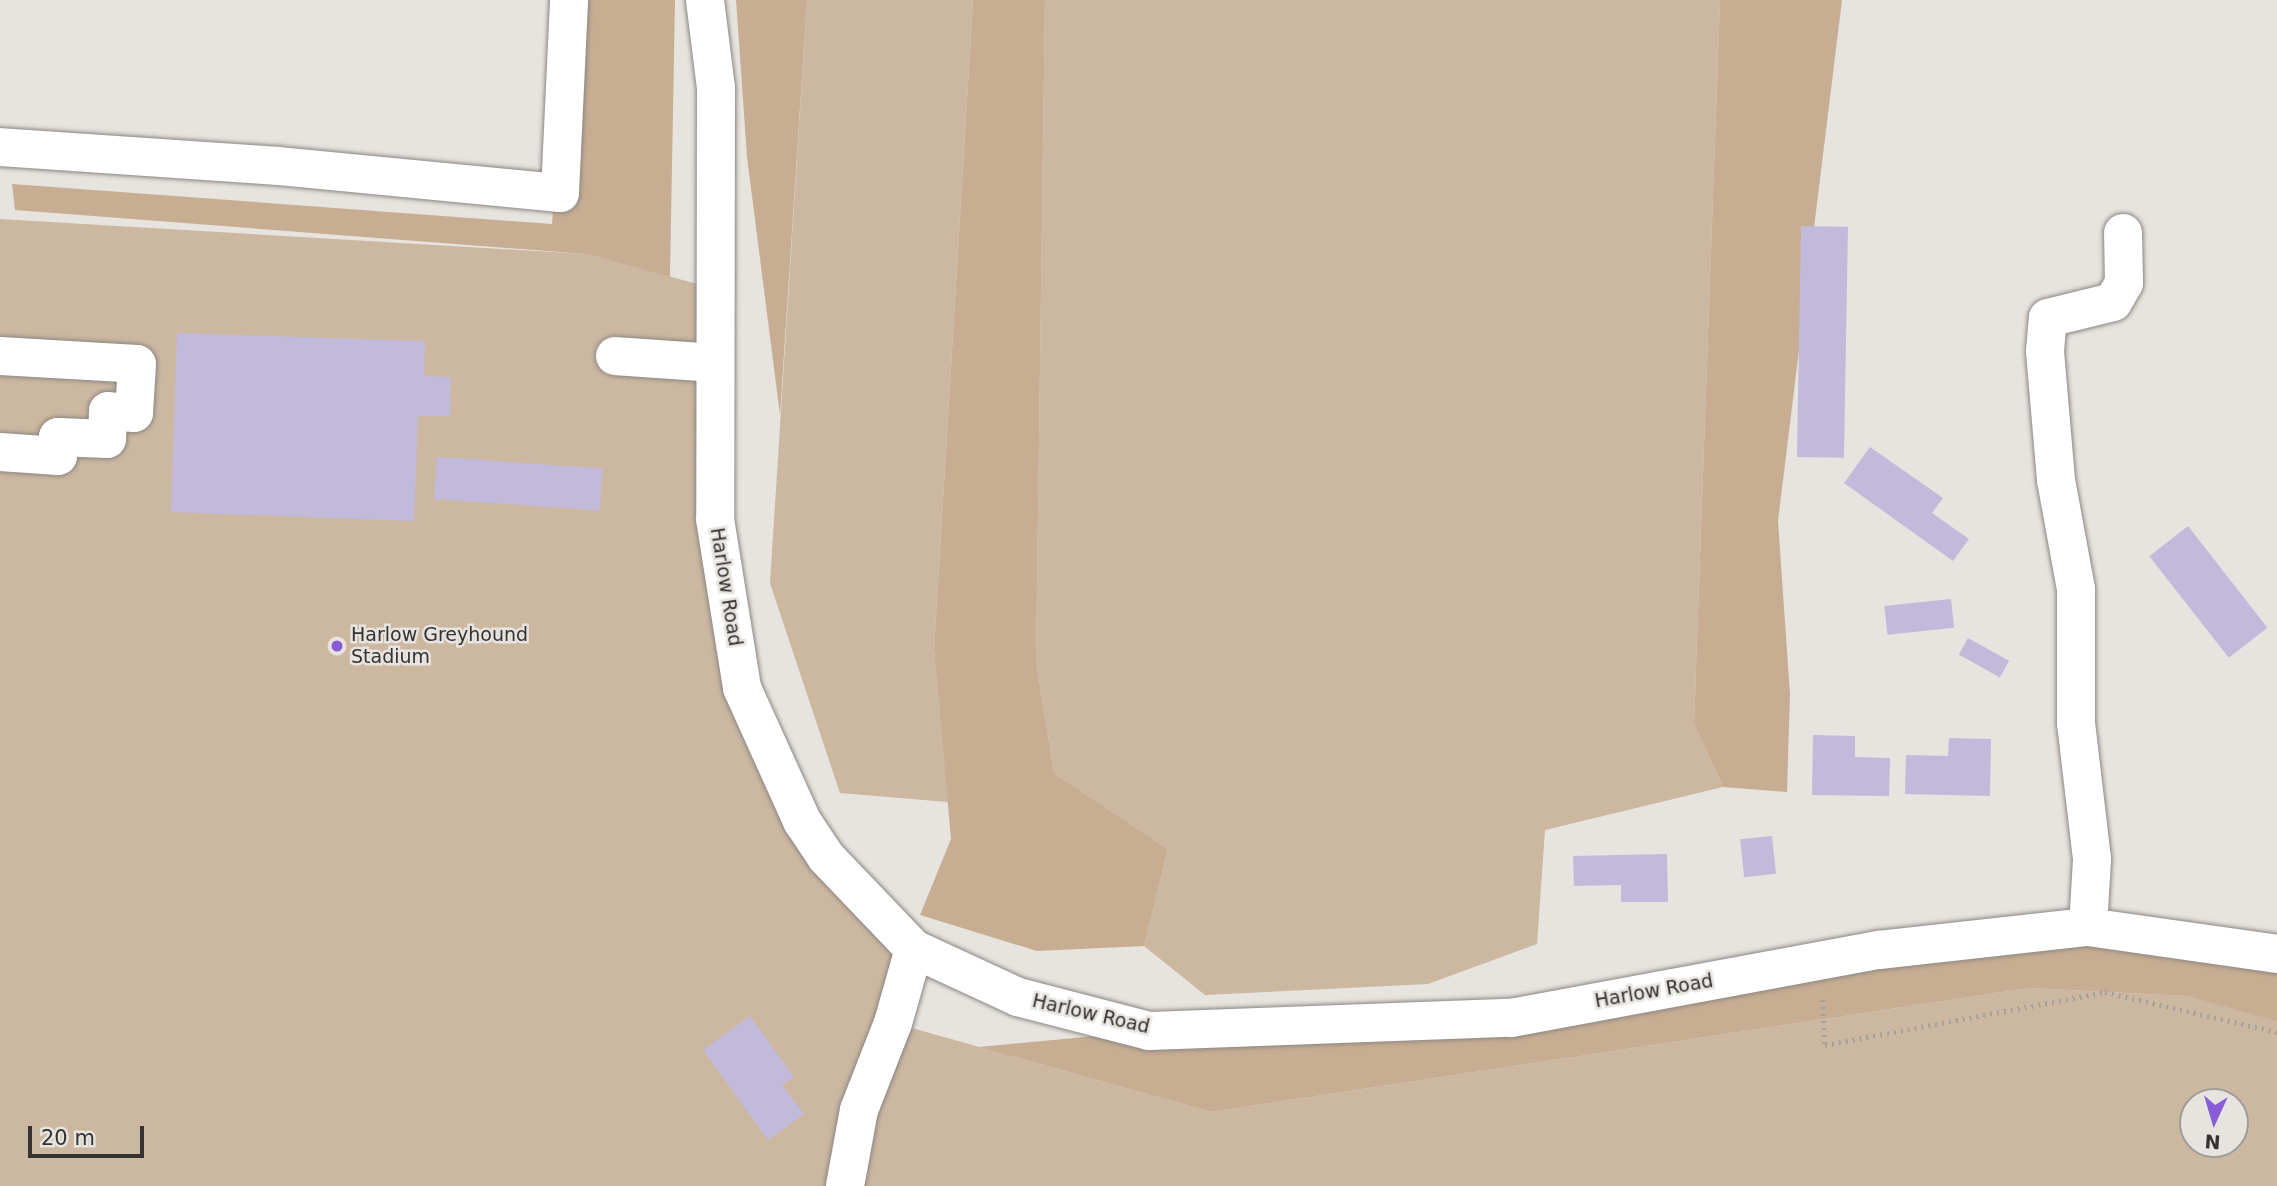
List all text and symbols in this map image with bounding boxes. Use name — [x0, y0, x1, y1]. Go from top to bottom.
street label: Harlow Road — [705, 526, 747, 648]
place label: Harlow Greyhound Stadium — [351, 624, 528, 668]
marker: Harlow Greyhound Stadium — [329, 638, 345, 654]
street label: Harlow Road — [1593, 969, 1715, 1013]
street label: Harlow Road — [1030, 989, 1152, 1039]
north arrow — [2179, 1088, 2249, 1158]
scale bar — [32, 1112, 147, 1156]
text: 20 m — [41, 1126, 95, 1150]
text: N — [2204, 1130, 2221, 1153]

